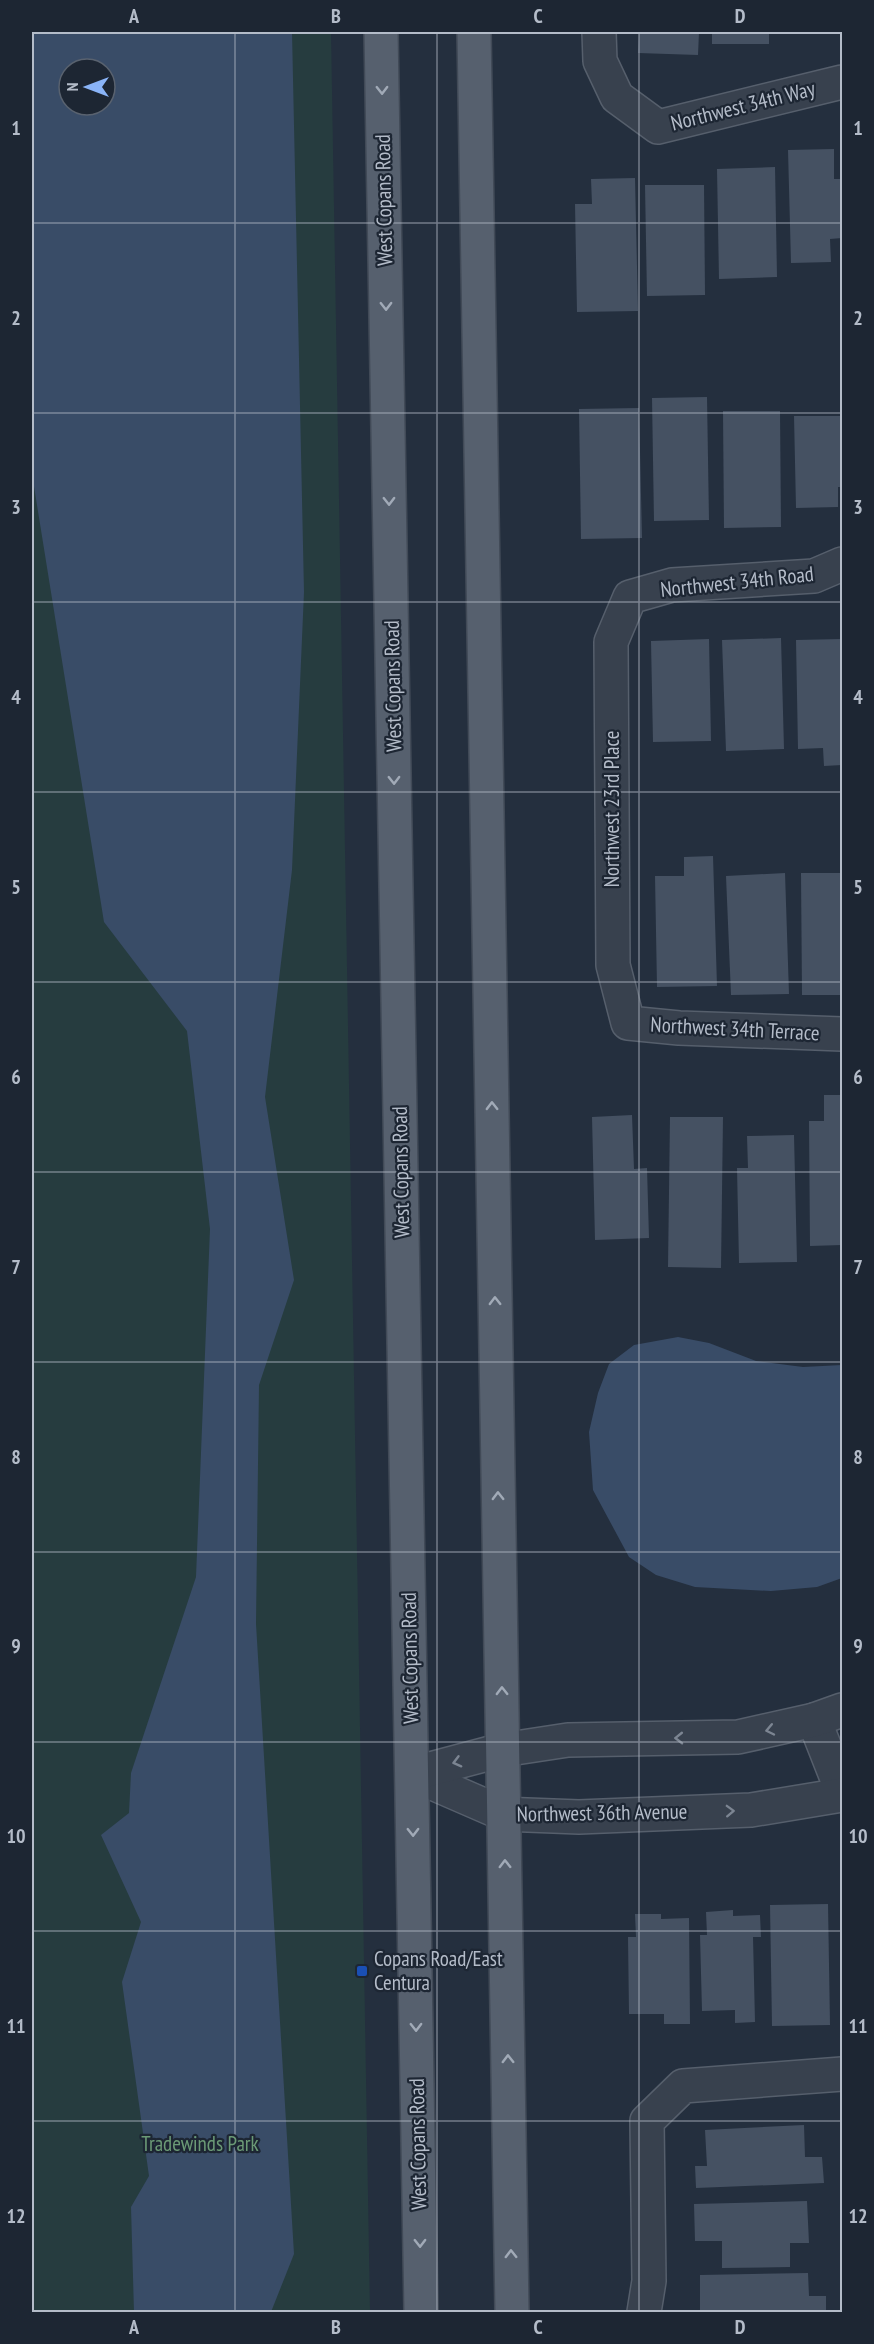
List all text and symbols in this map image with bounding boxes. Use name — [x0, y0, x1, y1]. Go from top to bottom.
text: A — [128, 3, 140, 29]
text: B — [331, 3, 341, 29]
text: C — [533, 3, 543, 29]
text: D — [735, 3, 746, 29]
north arrow — [57, 57, 117, 117]
street label: Northwest 34th Way — [668, 75, 818, 136]
text: N — [62, 83, 82, 91]
one-way arrow — [376, 85, 388, 94]
text: 1 — [11, 115, 21, 141]
text: 1 — [853, 115, 863, 141]
street label: West Copans Road — [369, 134, 398, 266]
one-way arrow — [380, 301, 392, 310]
text: 2 — [11, 305, 21, 331]
text: 2 — [853, 305, 863, 331]
text: 3 — [11, 494, 21, 520]
text: 3 — [853, 494, 863, 520]
one-way arrow — [383, 496, 396, 505]
street label: Northwest 34th Road — [659, 560, 815, 603]
street label: West Copans Road — [378, 620, 407, 752]
text: 4 — [11, 684, 21, 710]
text: 4 — [853, 684, 863, 710]
street label: Northwest 23rd Place — [598, 731, 625, 887]
one-way arrow — [388, 775, 400, 784]
text: 5 — [11, 874, 21, 900]
text: 5 — [853, 874, 863, 900]
street label: Northwest 34th Terrace — [650, 1011, 820, 1046]
text: 6 — [11, 1064, 21, 1090]
text: 6 — [853, 1064, 863, 1090]
one-way arrow — [486, 1102, 498, 1111]
street label: West Copans Road — [386, 1106, 415, 1238]
text: 7 — [11, 1254, 21, 1280]
text: 7 — [853, 1254, 863, 1280]
one-way arrow — [489, 1297, 501, 1306]
text: 8 — [11, 1444, 21, 1470]
text: 8 — [853, 1444, 863, 1470]
one-way arrow — [492, 1492, 505, 1501]
street label: West Copans Road — [395, 1592, 424, 1724]
text: 9 — [11, 1633, 21, 1659]
text: 9 — [853, 1633, 863, 1659]
one-way arrow — [495, 1687, 508, 1696]
one-way arrow — [765, 1723, 775, 1736]
one-way arrow — [675, 1732, 684, 1744]
one-way arrow — [452, 1754, 462, 1767]
street label: Northwest 36th Avenue — [516, 1798, 688, 1827]
one-way arrow — [726, 1804, 735, 1817]
text: 10 — [6, 1823, 26, 1849]
text: 10 — [848, 1823, 868, 1849]
one-way arrow — [406, 1828, 419, 1837]
one-way arrow — [498, 1860, 511, 1869]
place label: Copans Road/East Centura — [374, 1945, 503, 1996]
marker: Copans Road/East Centura — [355, 1964, 369, 1978]
text: 11 — [6, 2013, 26, 2039]
text: 11 — [848, 2013, 868, 2039]
one-way arrow — [410, 2023, 422, 2032]
one-way arrow — [502, 2055, 514, 2064]
street label: West Copans Road — [403, 2078, 432, 2210]
park label: Tradewinds Park — [141, 2130, 259, 2157]
text: 12 — [6, 2203, 26, 2229]
text: 12 — [848, 2203, 868, 2229]
one-way arrow — [414, 2239, 426, 2248]
one-way arrow — [505, 2250, 517, 2259]
text: A — [128, 2314, 140, 2340]
text: B — [331, 2314, 341, 2340]
text: C — [533, 2314, 543, 2340]
text: D — [735, 2314, 746, 2340]

